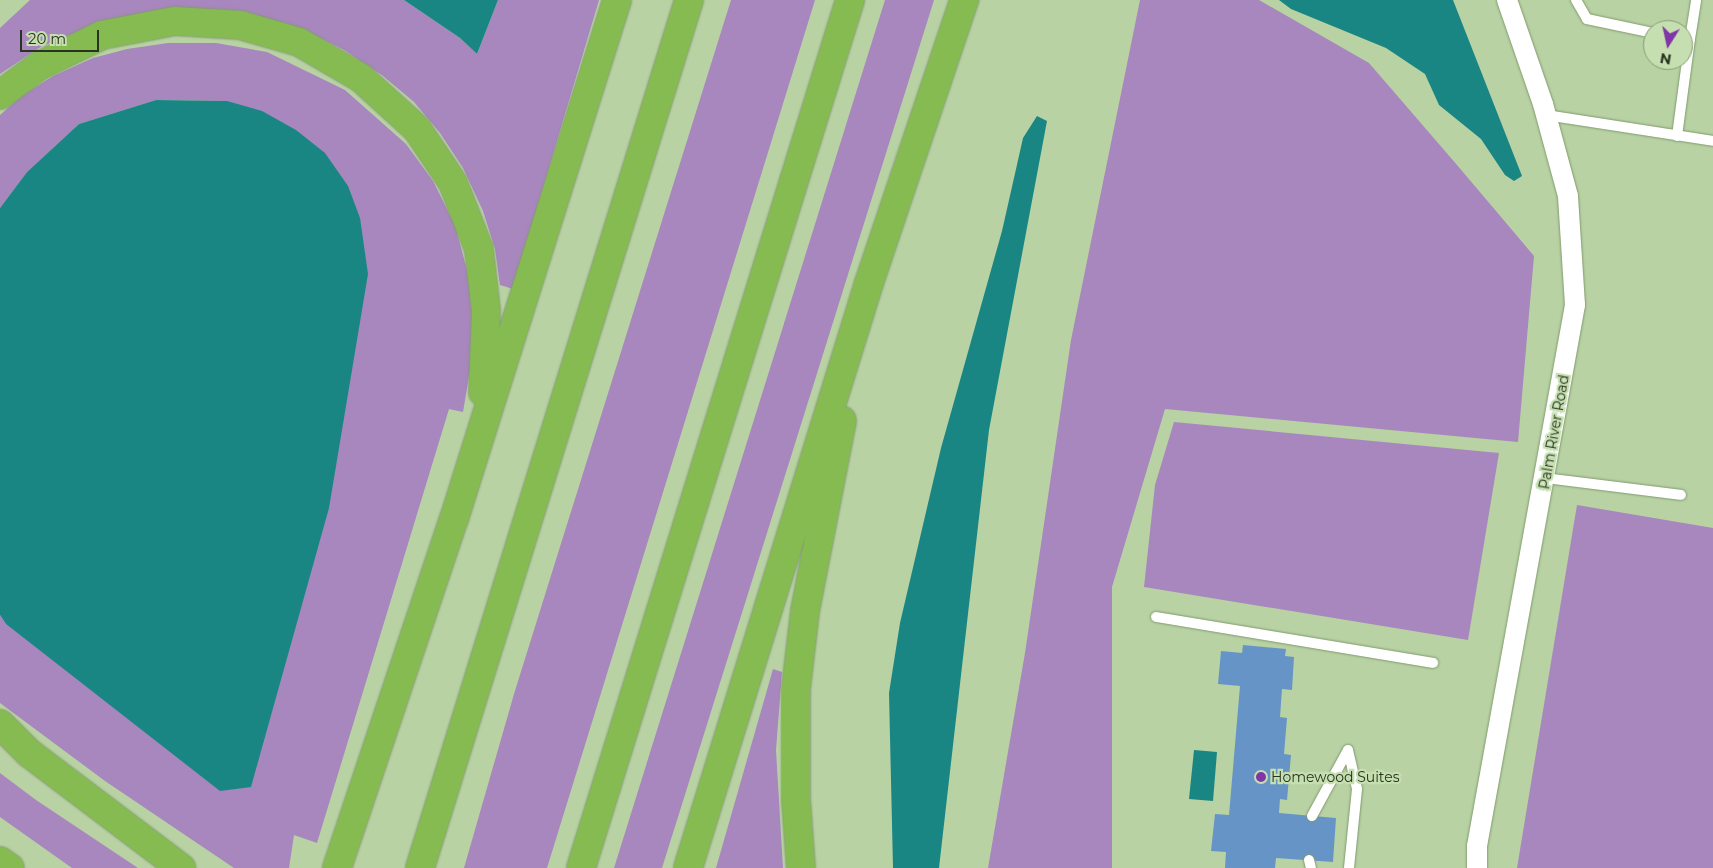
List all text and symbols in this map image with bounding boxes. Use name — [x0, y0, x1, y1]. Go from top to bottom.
scale bar — [22, 20, 101, 52]
north arrow — [1643, 20, 1693, 70]
text: 20 m — [28, 29, 66, 48]
text: N — [1658, 49, 1673, 69]
street label: Palm River Road — [1536, 373, 1572, 491]
place label: Homewood Suites — [1271, 769, 1400, 785]
marker: Homewood Suites — [1255, 771, 1267, 783]

